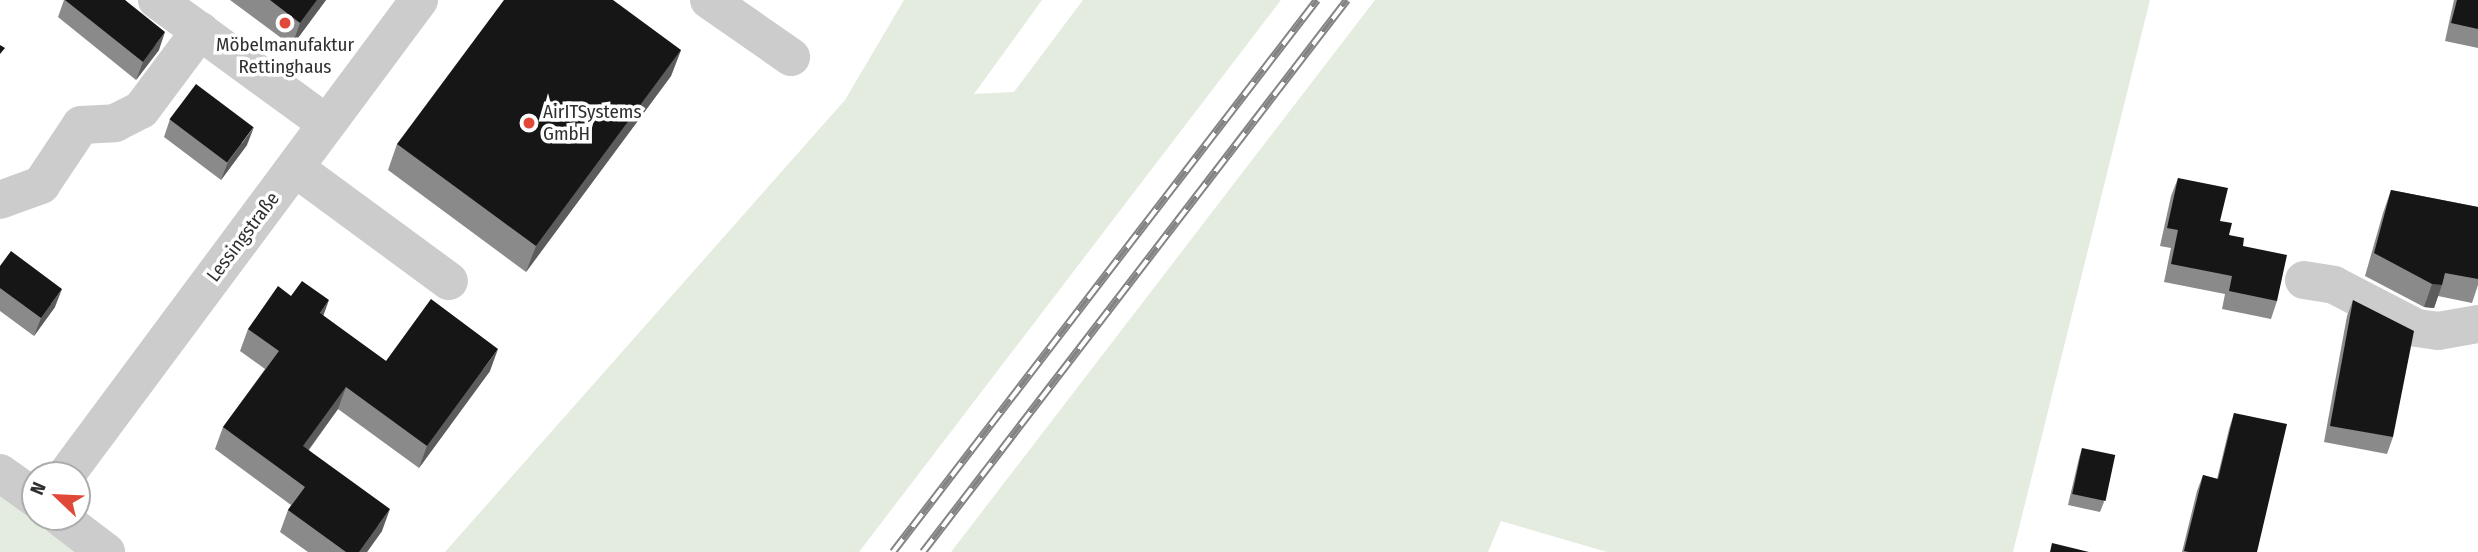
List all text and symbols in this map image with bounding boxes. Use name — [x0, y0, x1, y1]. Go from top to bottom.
marker: Möbelmanufaktur Rettinghaus — [277, 15, 293, 31]
place label: Möbelmanufaktur Rettinghaus — [216, 34, 354, 78]
place label: AirITSystems GmbH — [543, 101, 642, 145]
marker: AirITSystems GmbH — [521, 115, 537, 131]
street label: Lessingstraße — [202, 188, 284, 286]
north arrow — [21, 461, 91, 531]
text: N — [25, 479, 51, 498]

